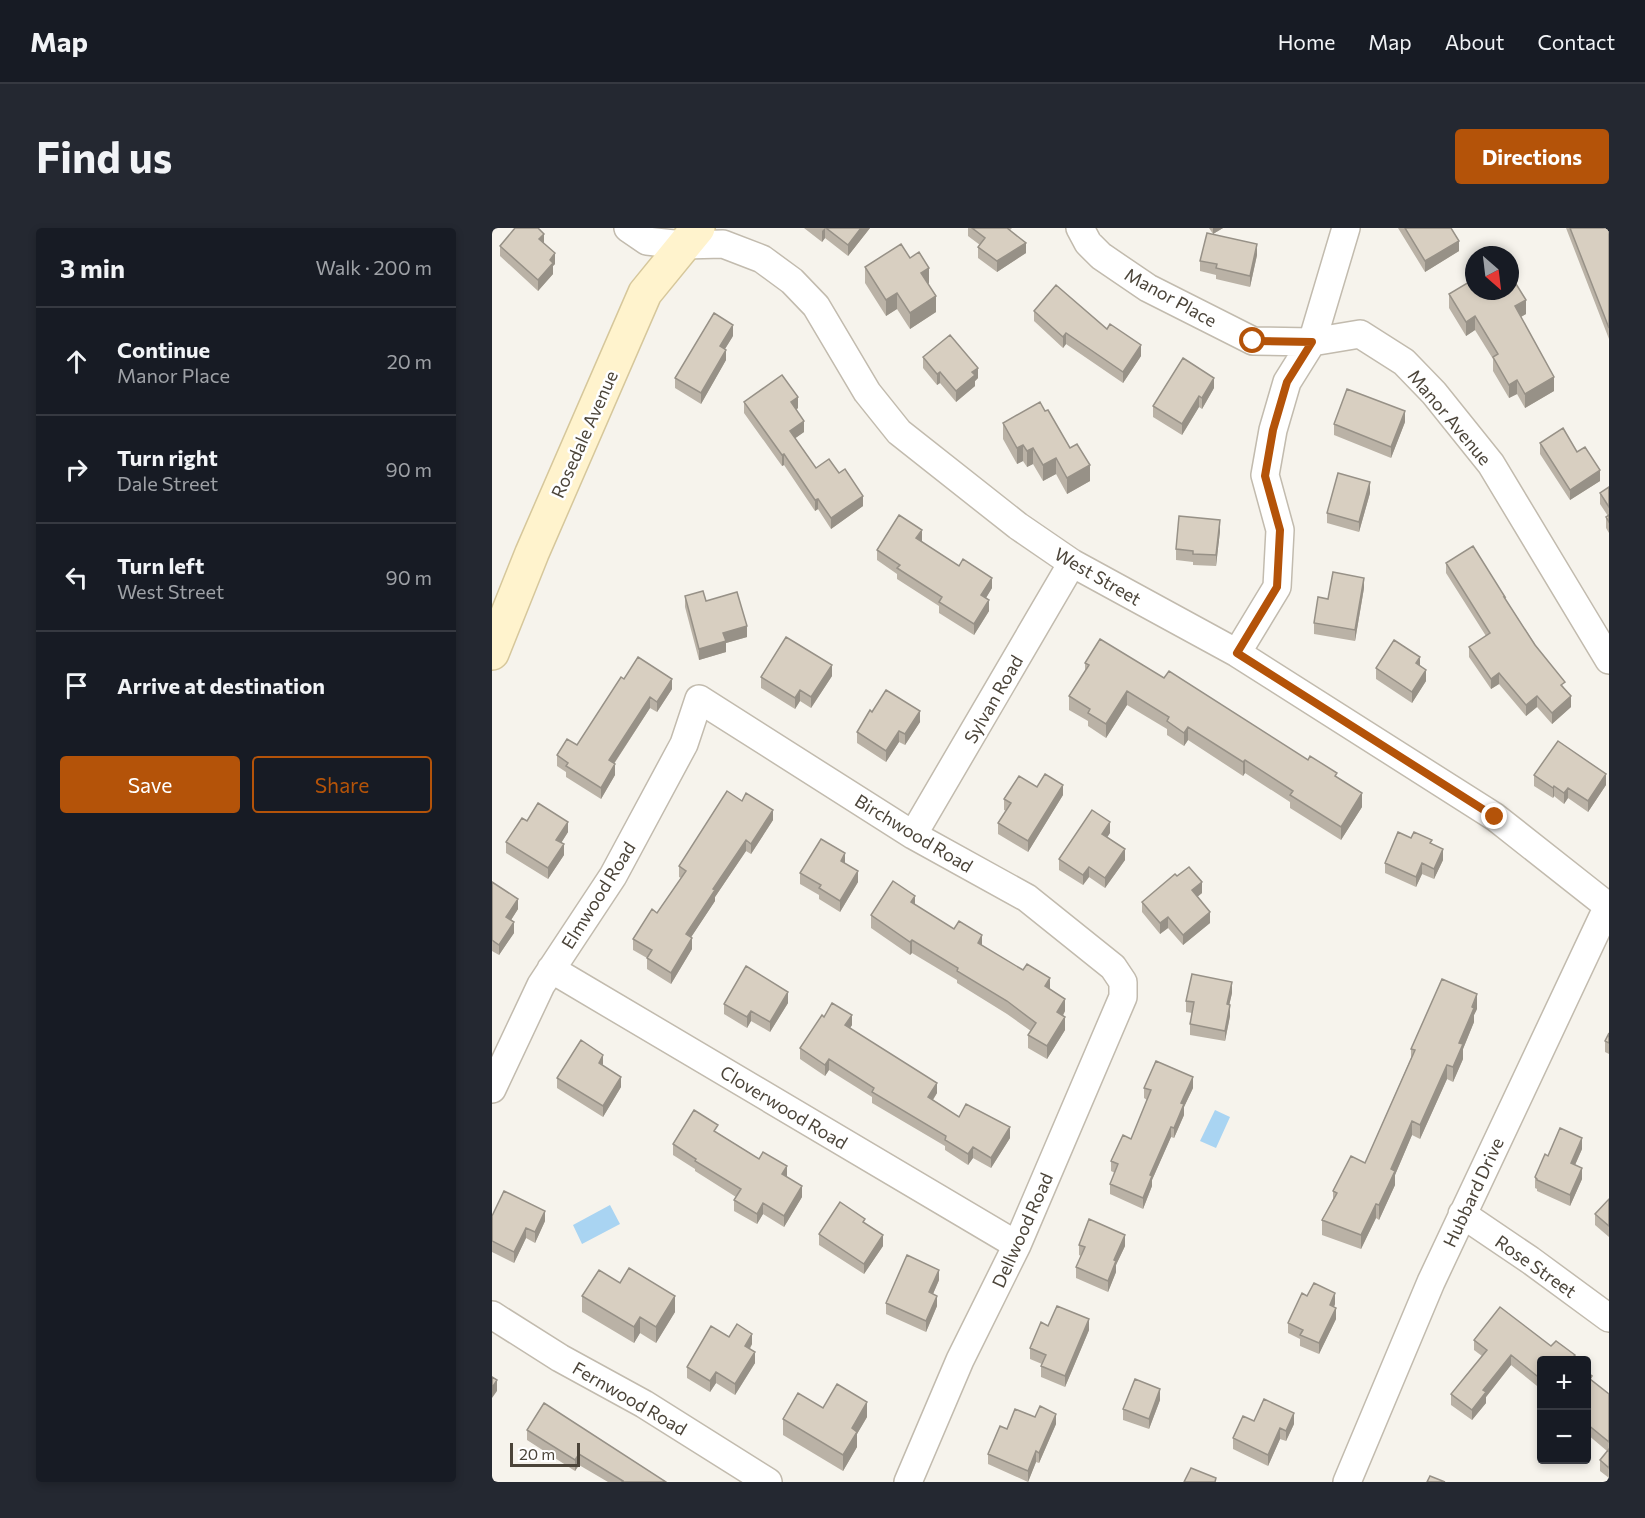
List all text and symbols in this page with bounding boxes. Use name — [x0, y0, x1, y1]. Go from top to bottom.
text: Map — [30, 24, 88, 58]
text: Home — [1278, 29, 1335, 54]
text: Map — [1368, 29, 1412, 54]
text: About — [1445, 29, 1504, 54]
text: Contact — [1537, 29, 1615, 54]
button: Directions — [1455, 129, 1609, 184]
text: Find us — [36, 130, 172, 182]
north arrow — [1465, 246, 1519, 300]
text: 3 min — [60, 252, 125, 283]
text: Walk · 200 m — [315, 255, 432, 279]
street label: Manor Place — [1121, 263, 1221, 331]
route start — [1239, 327, 1265, 353]
text: Continue — [117, 336, 210, 363]
icon: ahead — [60, 345, 93, 378]
text: 20 m — [387, 349, 432, 373]
text: Manor Place — [117, 363, 230, 387]
street label: Manor Avenue — [1404, 365, 1496, 469]
street label: Rosedale Avenue — [546, 367, 622, 501]
text: Turn right — [117, 444, 218, 471]
icon: right — [60, 453, 93, 486]
text: 90 m — [386, 457, 432, 481]
text: Dale Street — [117, 471, 218, 495]
street label: West Street — [1051, 542, 1145, 610]
text: Turn left — [117, 552, 204, 579]
icon: left — [60, 561, 93, 594]
text: 90 m — [386, 565, 432, 589]
text: West Street — [117, 579, 224, 603]
street label: Sylvan Road — [959, 651, 1027, 747]
icon: arrive — [60, 669, 93, 702]
text: Arrive at destination — [117, 672, 325, 699]
button: Save — [60, 756, 240, 813]
button: Share — [252, 756, 432, 813]
street label: Birchwood Road — [851, 789, 977, 877]
route end — [1481, 803, 1507, 829]
street label: Elmwood Road — [556, 837, 640, 953]
street label: Cloverwood Road — [716, 1060, 852, 1154]
street label: Hubbard Drive — [1438, 1134, 1508, 1250]
street label: Dellwood Road — [987, 1169, 1057, 1291]
street label: Rose Street — [1491, 1230, 1581, 1302]
street label: Fernwood Road — [569, 1356, 691, 1440]
map controls — [1537, 1356, 1591, 1464]
button: + — [1537, 1356, 1591, 1410]
button: − — [1537, 1410, 1591, 1464]
scale bar — [510, 1440, 580, 1468]
text: 20 m — [519, 1444, 555, 1463]

